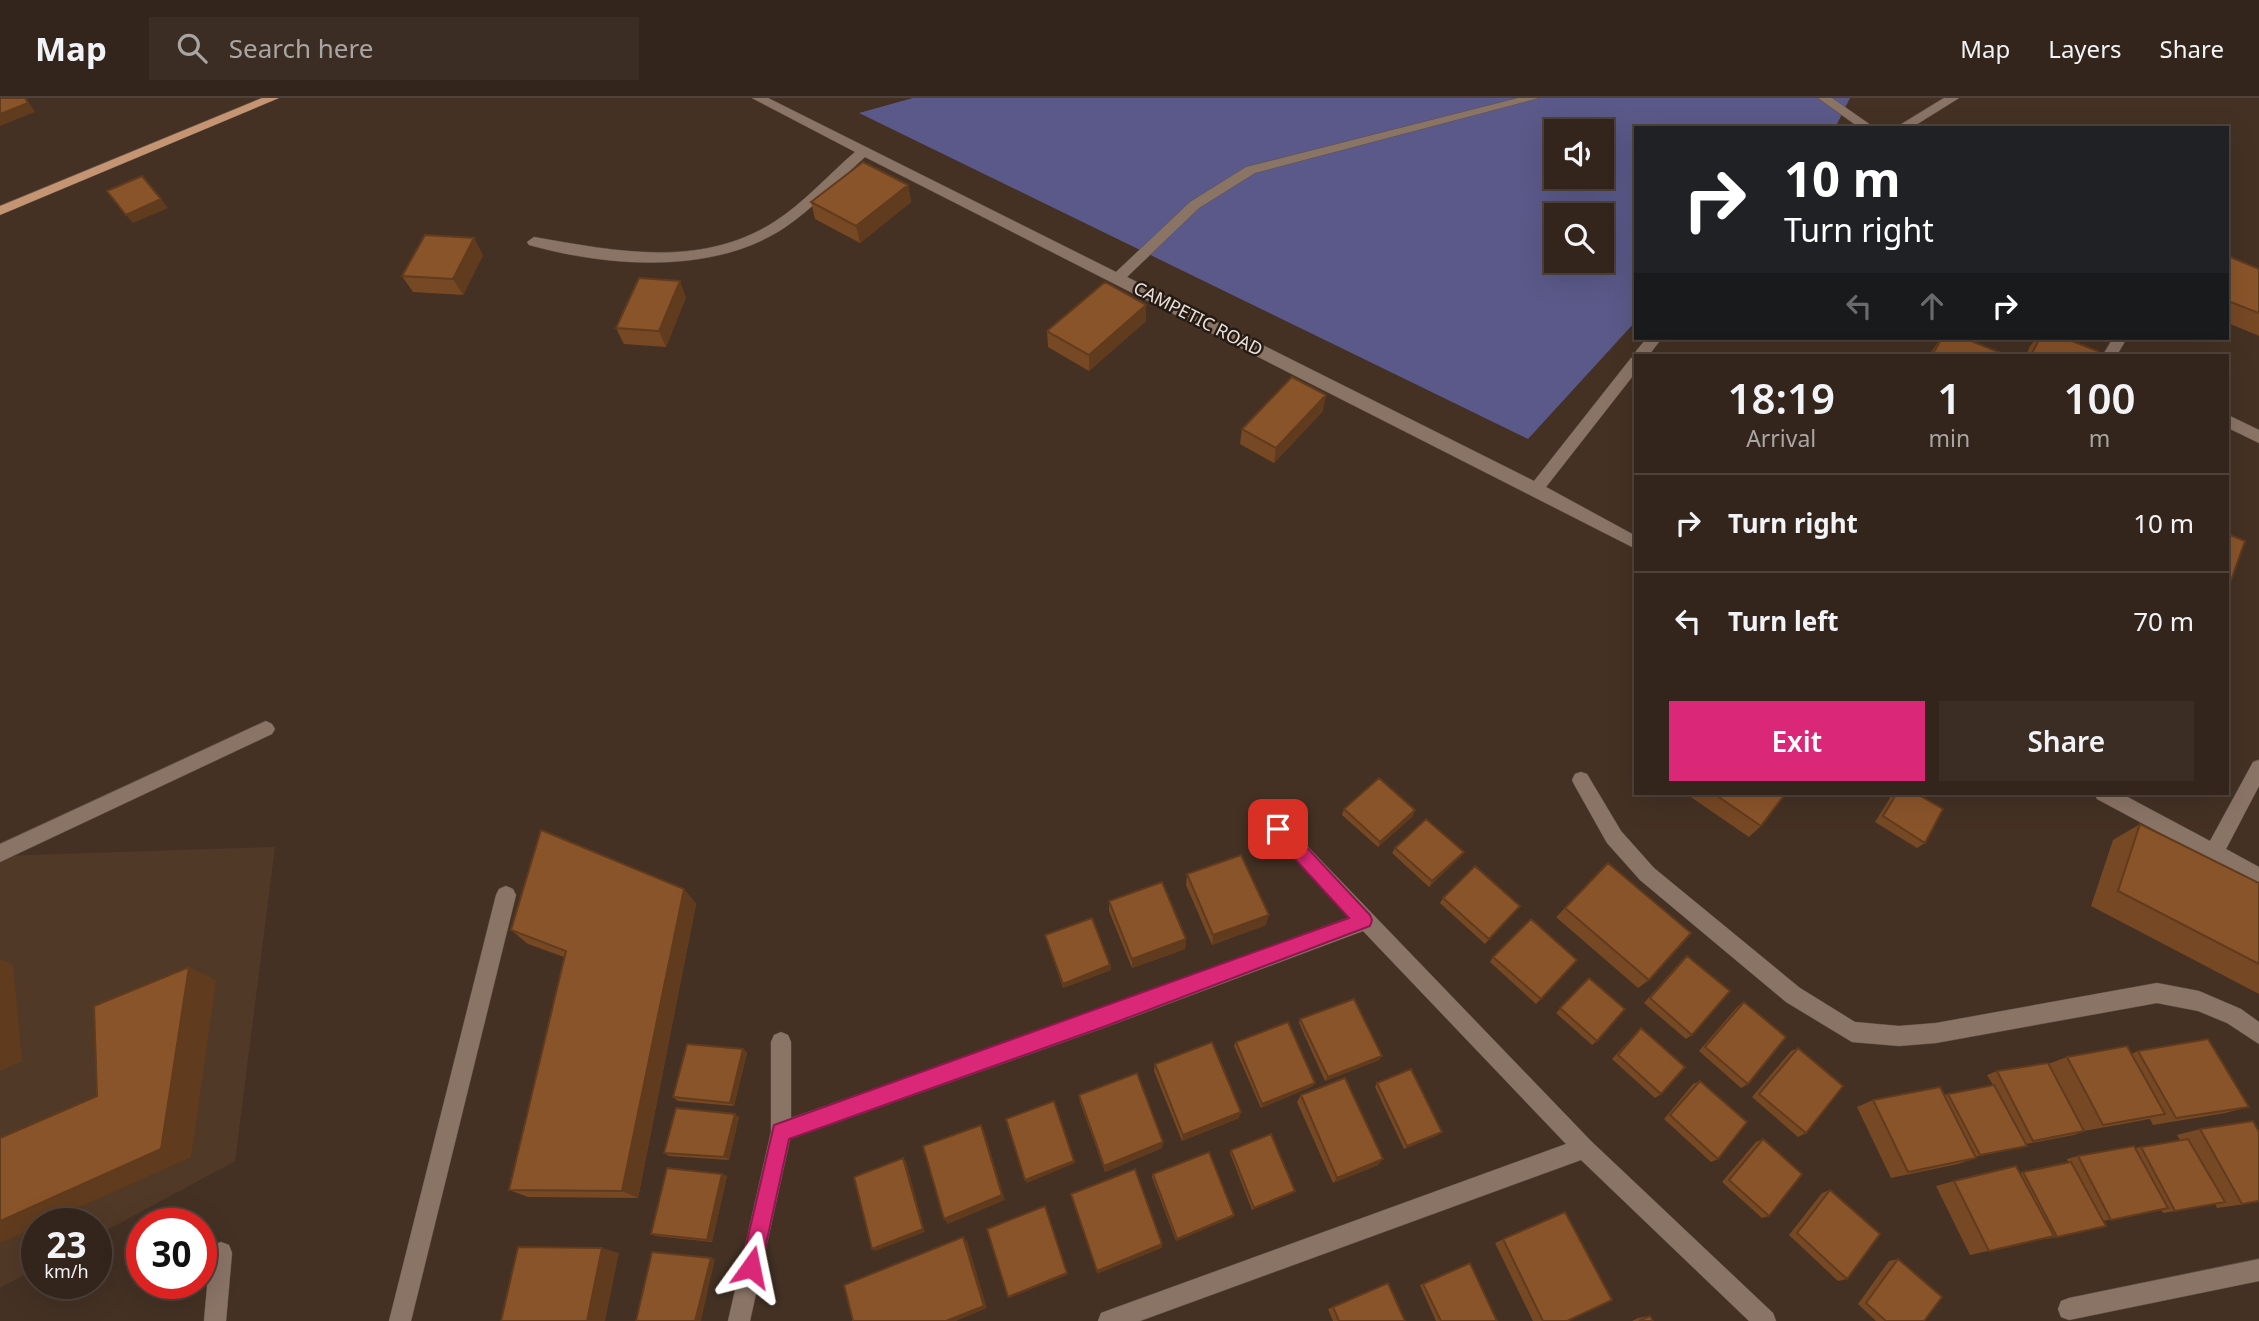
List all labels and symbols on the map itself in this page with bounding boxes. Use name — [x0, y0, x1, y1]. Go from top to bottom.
street label: CAMPETIC ROAD — [1130, 275, 1267, 361]
pin — [1248, 799, 1308, 859]
speed limit sign: 30 — [126, 1208, 217, 1299]
position arrow — [714, 1230, 788, 1304]

